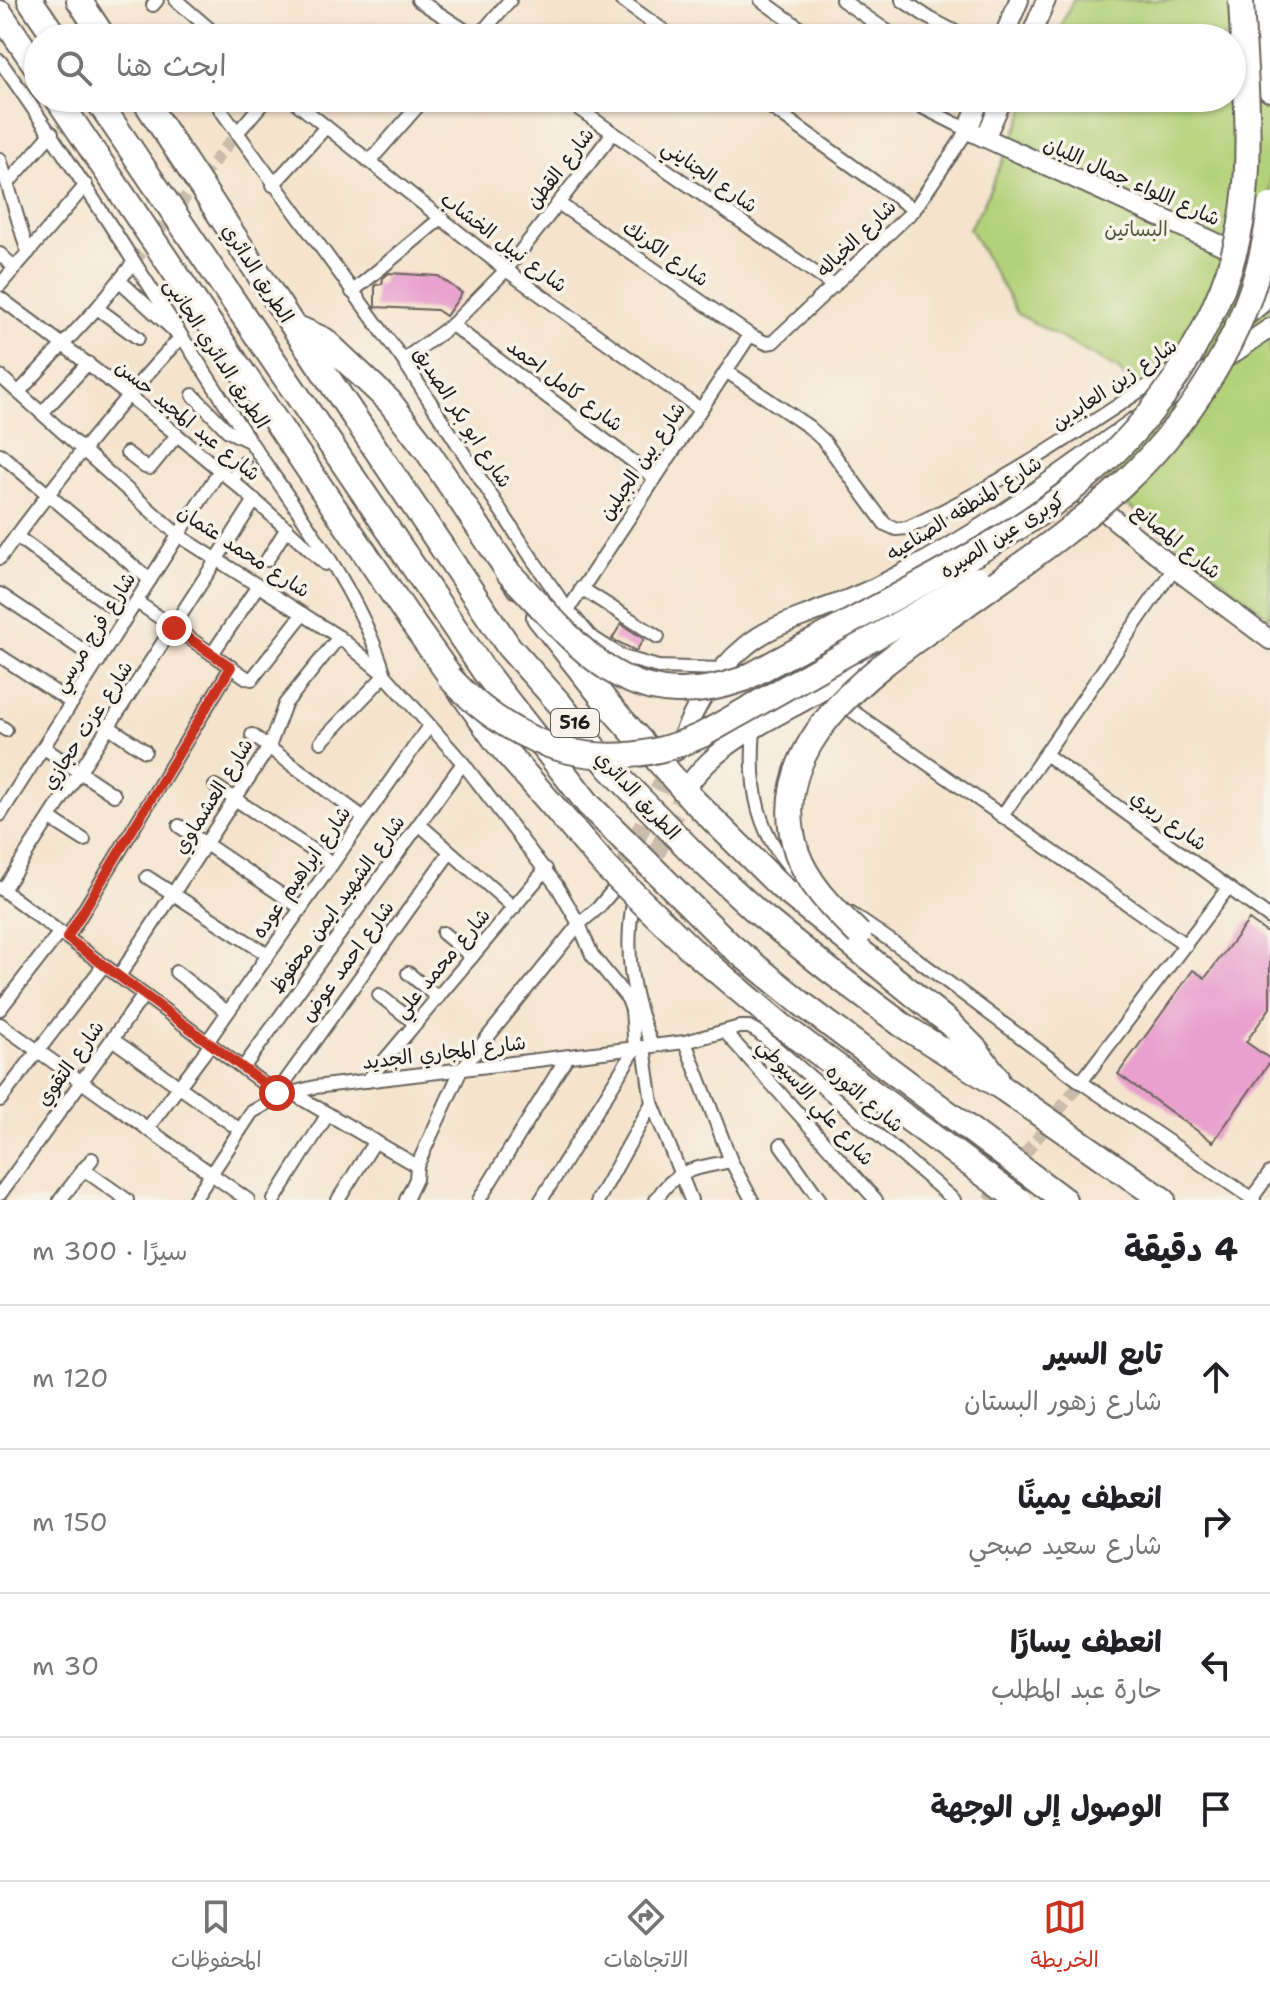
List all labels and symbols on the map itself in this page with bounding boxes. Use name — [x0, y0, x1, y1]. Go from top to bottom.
street label: شارع القطن — [520, 122, 601, 215]
street label: شارع اللواء جمال اللبان — [1039, 130, 1224, 233]
street label: شارع الجنايني — [654, 134, 763, 223]
street label: شارع نبيل الخشاب — [435, 186, 573, 299]
street label: شارع الخياله — [811, 193, 902, 283]
street label: شارع الكرنك — [617, 214, 714, 293]
park label: البساتين — [1104, 216, 1168, 242]
street label: الطريق الدائري — [215, 218, 300, 329]
street label: الطريق الدائري الجانبى — [157, 273, 275, 434]
street label: شارع زين العابدين — [1046, 332, 1183, 437]
street label: شارع كامل احمد — [501, 333, 628, 438]
street label: شارع ابو بكر الصديق — [407, 342, 518, 493]
street label: شارع عبد المجيد حسن — [110, 353, 266, 487]
street label: شارع بين الجبلين — [593, 397, 692, 526]
street label: شارع المنطقه الصناعيه — [881, 450, 1047, 567]
street label: كوبرى عين الصيره — [935, 486, 1070, 585]
street label: شارع المصانع — [1126, 497, 1227, 586]
street label: شارع محمد عثمان — [172, 498, 315, 604]
street label: شارع فرج مرسي — [47, 567, 146, 700]
route end — [156, 610, 192, 646]
street label: شارع عزت حجازي — [36, 656, 140, 795]
road number: 516 — [551, 709, 599, 737]
street label: شارع العشماوي — [167, 733, 261, 860]
street label: الطريق الدائري — [588, 745, 686, 847]
street label: شارع ريري — [1124, 784, 1212, 858]
street label: شارع ابراهيم عوده — [246, 801, 358, 944]
street label: شارع الشهيد ايمن محفوظ — [264, 810, 411, 999]
street label: شارع احمد عوض — [294, 895, 400, 1027]
street label: شارع محمد علي — [388, 902, 500, 1027]
street label: شارع التقوي — [30, 1015, 111, 1112]
street label: شارع المجاري الجديد — [361, 1029, 528, 1077]
street label: شارع علي الاسيوطي — [748, 1033, 880, 1174]
street label: شارع الثوره — [820, 1058, 909, 1139]
route start — [259, 1075, 295, 1111]

